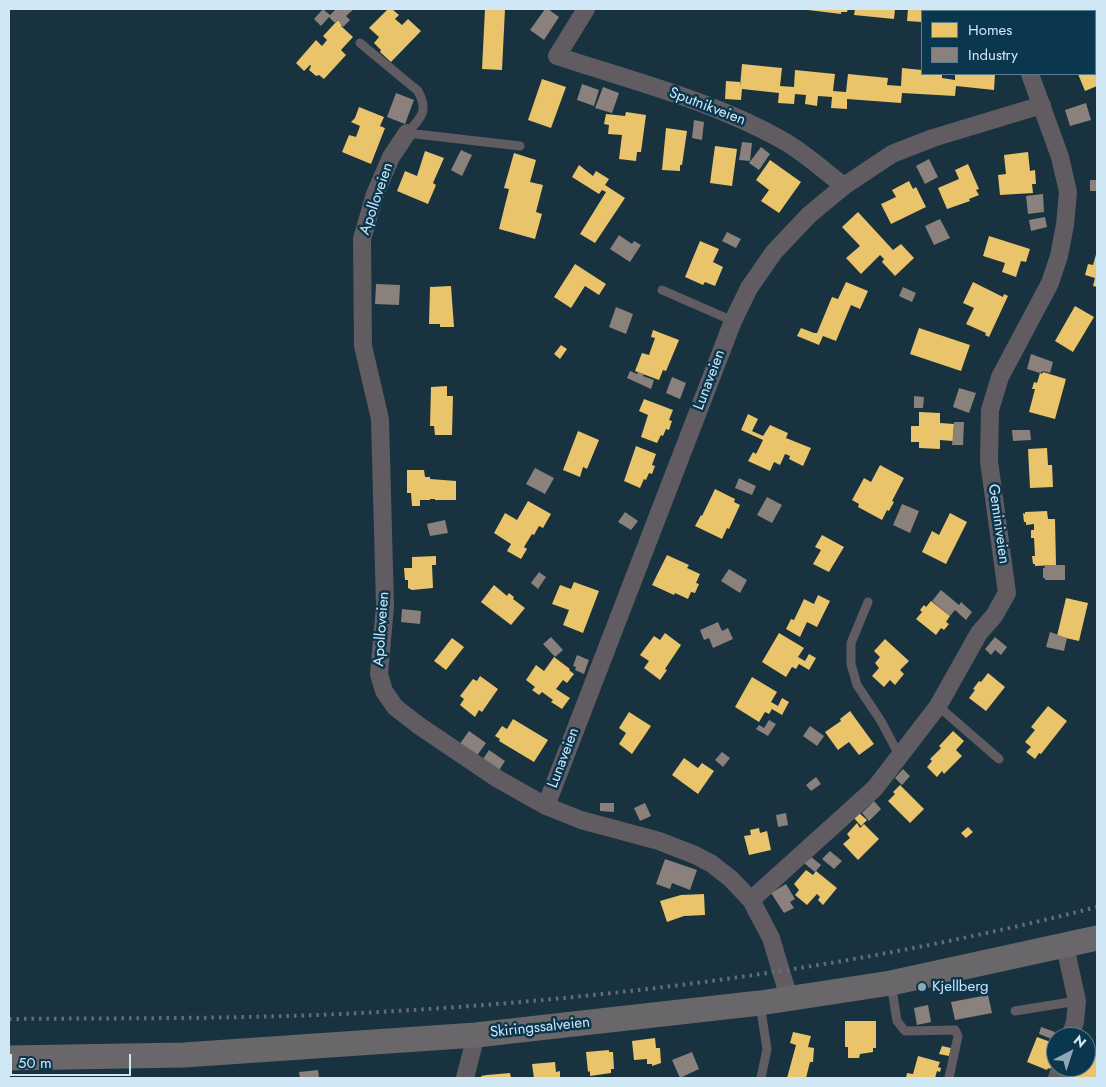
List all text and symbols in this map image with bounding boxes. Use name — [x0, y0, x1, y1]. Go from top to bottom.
legend — [921, 10, 1096, 75]
text: Homes — [968, 19, 1012, 41]
text: Industry — [968, 44, 1018, 66]
street label: Sputnikveien — [666, 84, 748, 130]
street label: Apolloveien — [356, 161, 398, 237]
street label: Lunaveien — [690, 347, 730, 413]
street label: Geminiveien — [983, 483, 1013, 565]
street label: Apolloveien — [370, 591, 394, 667]
street label: Lunaveien — [544, 725, 584, 791]
place label: Kjellberg — [932, 978, 989, 996]
marker: Kjellberg — [916, 981, 928, 993]
street label: Skiringssalveien — [489, 1014, 591, 1042]
north arrow — [1046, 1027, 1096, 1077]
text: N — [1069, 1030, 1091, 1053]
scale bar — [12, 1044, 134, 1076]
text: 50 m — [18, 1052, 52, 1074]

